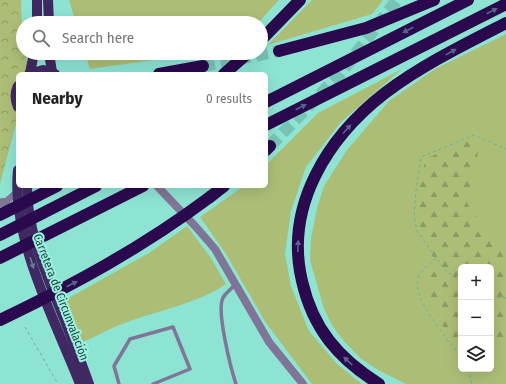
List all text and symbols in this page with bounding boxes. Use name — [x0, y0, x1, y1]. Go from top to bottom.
one-way arrow — [486, 8, 498, 14]
search box — [16, 16, 268, 60]
icon: search — [30, 27, 52, 49]
one-way arrow — [402, 27, 414, 33]
text: Search here — [62, 29, 134, 47]
one-way arrow — [446, 49, 457, 56]
text: Nearby — [32, 88, 83, 109]
text: 0 results — [206, 91, 252, 106]
one-way arrow — [295, 104, 307, 111]
one-way arrow — [343, 124, 352, 134]
street label: Carretera de Circunvalación — [30, 232, 92, 362]
one-way arrow — [294, 240, 301, 252]
one-way arrow — [29, 257, 35, 269]
map controls — [458, 264, 494, 372]
button: + — [458, 264, 494, 300]
one-way arrow — [66, 280, 78, 287]
button: − — [458, 300, 494, 336]
button: layers — [458, 336, 494, 372]
one-way arrow — [343, 357, 352, 366]

